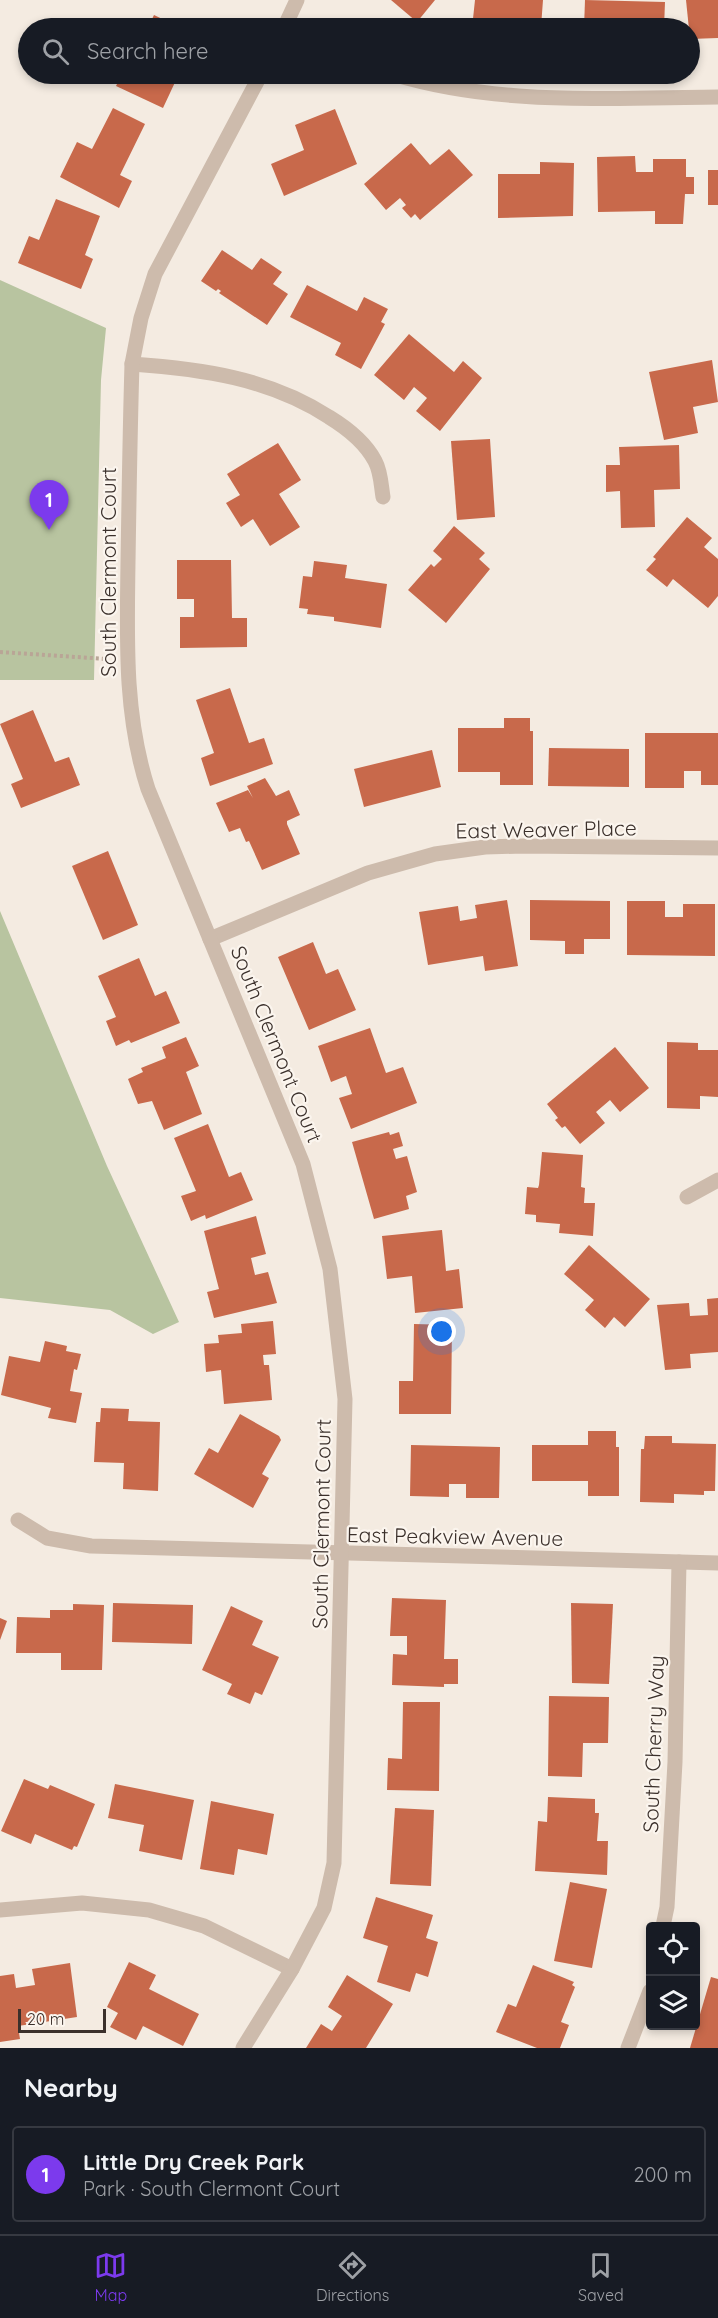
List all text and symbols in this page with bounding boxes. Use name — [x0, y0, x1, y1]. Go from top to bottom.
search box — [18, 18, 700, 84]
icon: search — [39, 35, 72, 68]
text: Search here — [87, 37, 208, 65]
street label: South Clermont Court — [95, 467, 121, 677]
pin: 1 — [29, 480, 68, 530]
street label: East Weaver Place — [455, 814, 637, 844]
street label: South Clermont Court — [226, 942, 328, 1146]
your location — [427, 1317, 456, 1346]
street label: South Clermont Court — [306, 1419, 336, 1629]
street label: East Peakview Avenue — [347, 1521, 563, 1551]
street label: South Cherry Way — [637, 1655, 669, 1833]
map controls — [646, 1922, 700, 2030]
button: locate — [646, 1922, 700, 1976]
button: layers — [646, 1976, 700, 2030]
scale bar — [18, 2006, 106, 2034]
text: 20 m — [27, 2009, 64, 2029]
text: Nearby — [24, 2071, 118, 2104]
text: Little Dry Creek Park — [83, 2148, 304, 2176]
text: 1 — [42, 2162, 49, 2187]
text: 200 m — [633, 2162, 692, 2187]
text: Park · South Clermont Court — [83, 2176, 340, 2201]
tab: Map — [94, 2249, 127, 2305]
tab: Directions — [316, 2249, 389, 2305]
tab: Saved — [578, 2249, 624, 2305]

